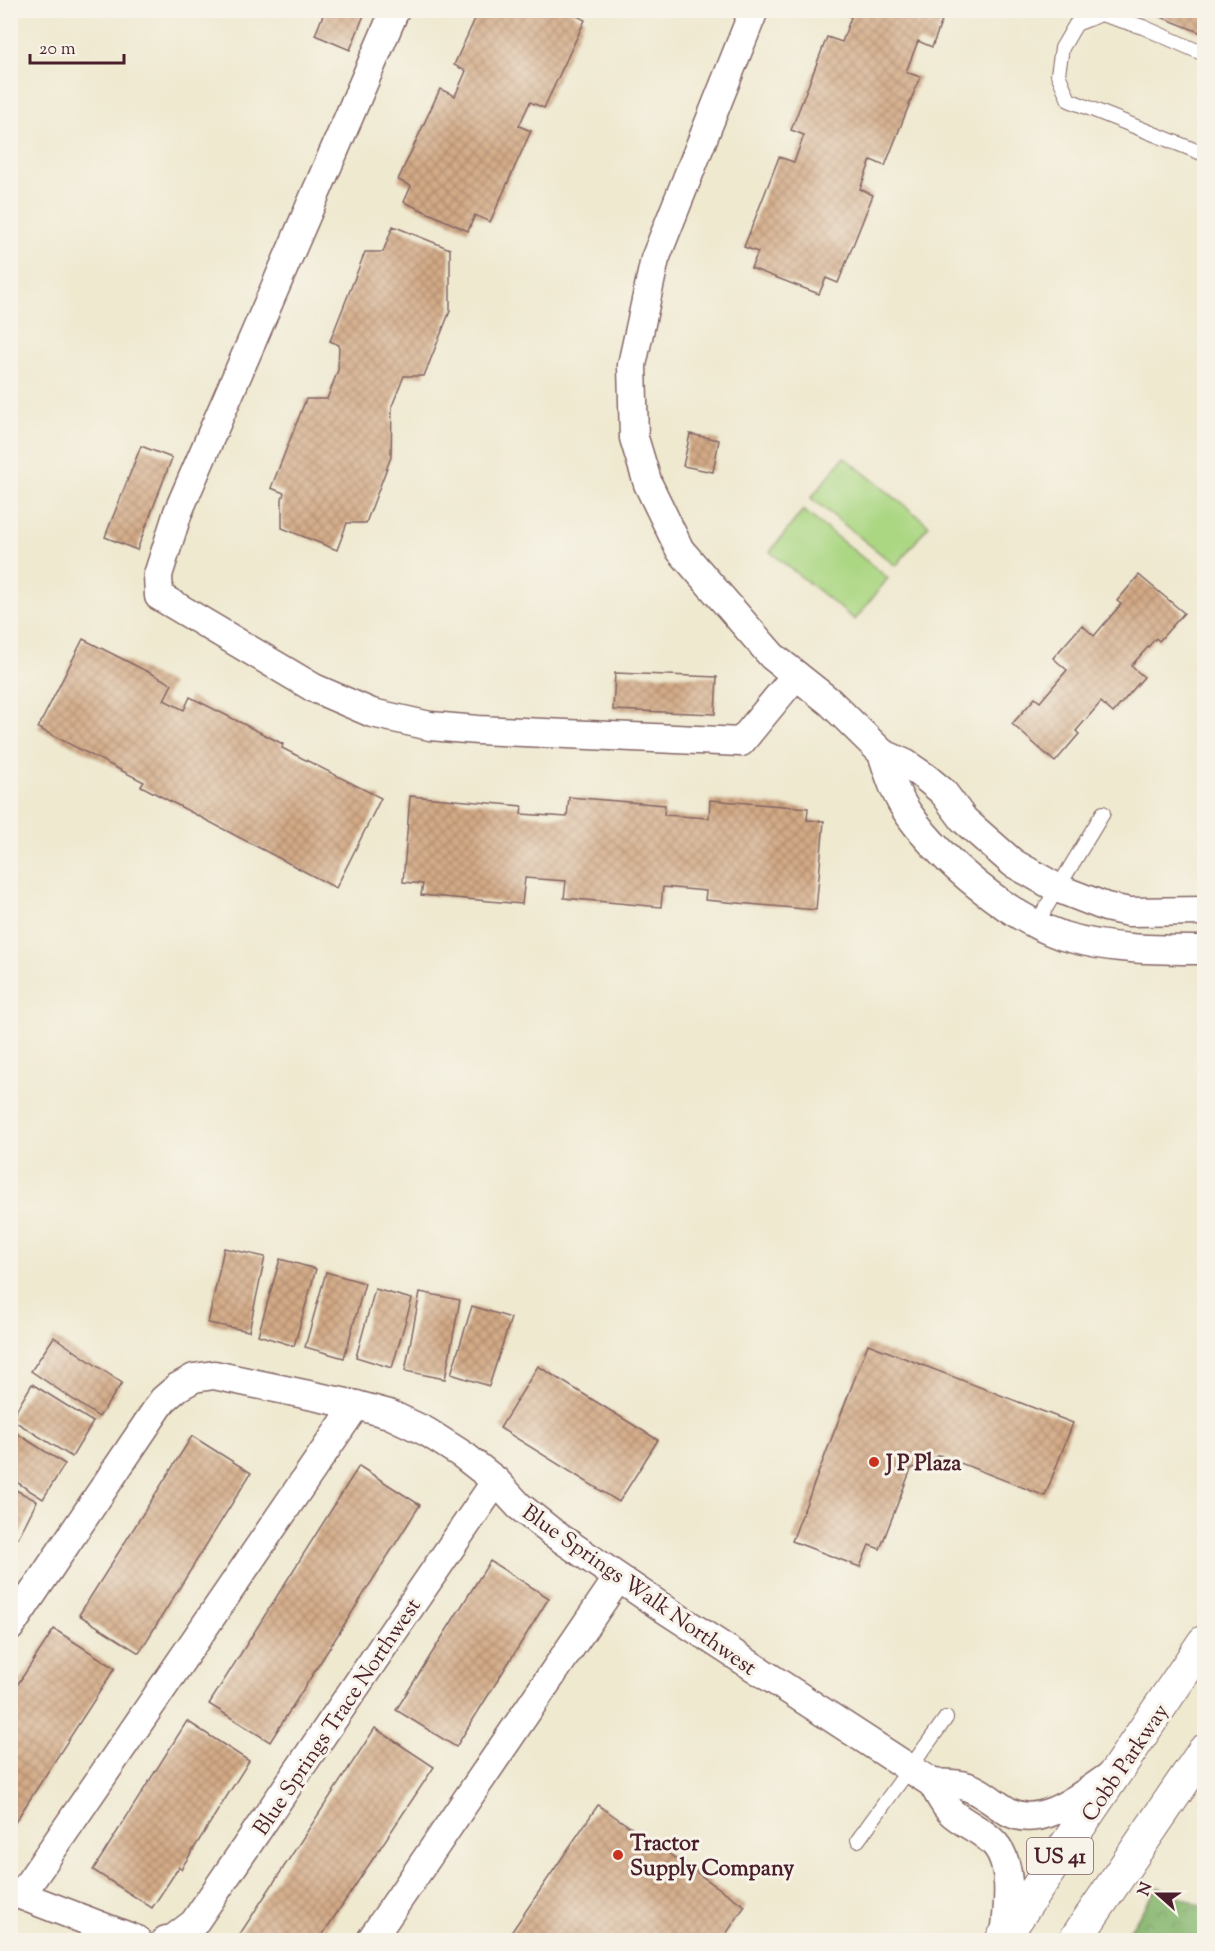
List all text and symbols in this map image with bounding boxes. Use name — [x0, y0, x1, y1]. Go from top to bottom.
scale bar — [30, 27, 124, 65]
text: 20 m — [39, 37, 76, 63]
place label: J P Plaza — [884, 1449, 962, 1481]
marker: J P Plaza — [867, 1455, 881, 1469]
street label: Blue Springs Walk Northwest — [514, 1498, 763, 1685]
street label: Blue Springs Trace Northwest — [247, 1592, 430, 1843]
street label: Cobb Parkway — [1075, 1698, 1178, 1829]
place label: Tractor Supply Company — [630, 1829, 794, 1886]
road number: US 41 — [1027, 1838, 1093, 1874]
marker: Tractor Supply Company — [611, 1848, 625, 1862]
north arrow — [1128, 1864, 1188, 1924]
text: N — [1133, 1879, 1159, 1900]

